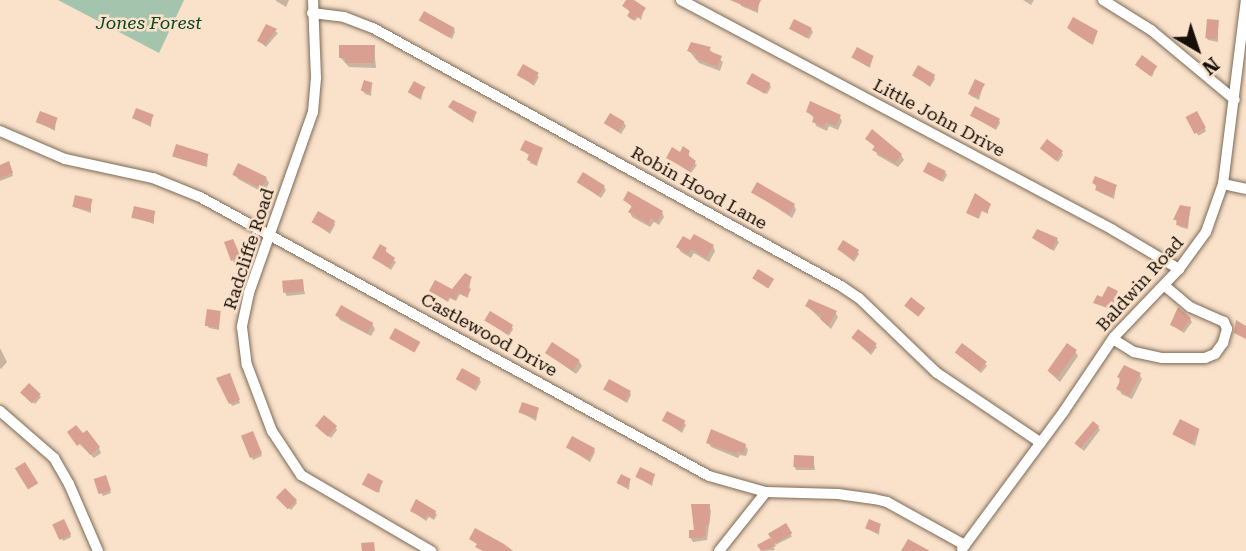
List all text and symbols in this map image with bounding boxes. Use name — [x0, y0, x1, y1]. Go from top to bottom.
park label: Jones Forest — [96, 12, 202, 34]
north arrow — [1162, 14, 1232, 84]
text: N — [1198, 52, 1223, 79]
street label: Little John Drive — [869, 74, 1009, 162]
street label: Robin Hood Lane — [627, 142, 771, 234]
street label: Radcliffe Road — [219, 186, 279, 312]
street label: Baldwin Road — [1092, 232, 1188, 336]
street label: Castlewood Drive — [417, 288, 561, 382]

